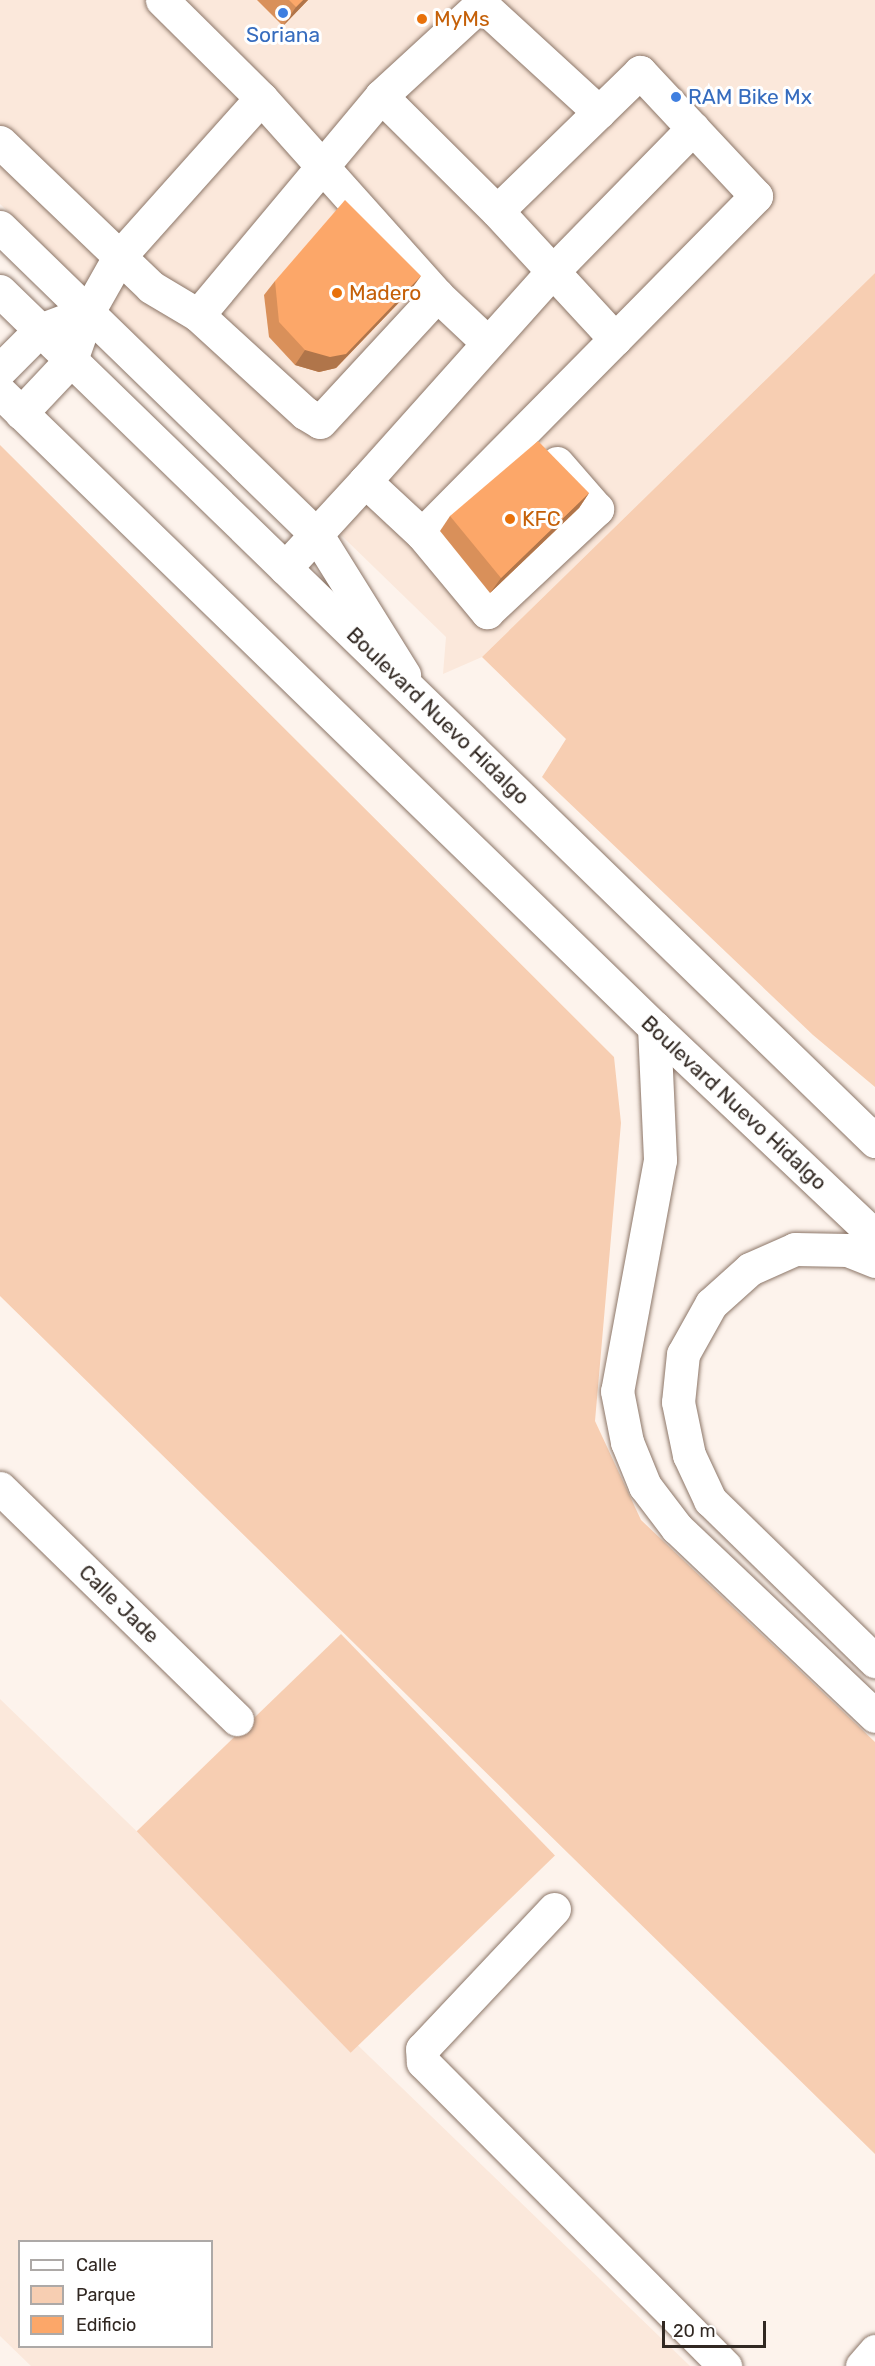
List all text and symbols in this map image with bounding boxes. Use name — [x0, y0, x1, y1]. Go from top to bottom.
marker: Soriana — [276, 6, 290, 20]
place label: MyMs — [434, 6, 490, 32]
marker: MyMs — [415, 12, 429, 26]
place label: Soriana — [246, 22, 320, 48]
place label: RAM Bike Mx — [688, 84, 812, 110]
marker: RAM Bike Mx — [669, 90, 683, 104]
place label: Madero — [349, 280, 421, 306]
marker: Madero — [330, 286, 344, 300]
place label: KFC — [522, 506, 561, 532]
marker: KFC — [503, 512, 517, 526]
street label: Boulevard Nuevo Hidalgo — [341, 622, 535, 810]
street label: Boulevard Nuevo Hidalgo — [636, 1010, 832, 1196]
street label: Calle Jade — [74, 1560, 164, 1648]
legend — [18, 2240, 213, 2348]
text: Calle — [76, 2254, 117, 2276]
text: Parque — [76, 2284, 136, 2306]
scale bar — [665, 2309, 768, 2347]
text: Edificio — [76, 2314, 136, 2336]
text: 20 m — [673, 2320, 715, 2342]

